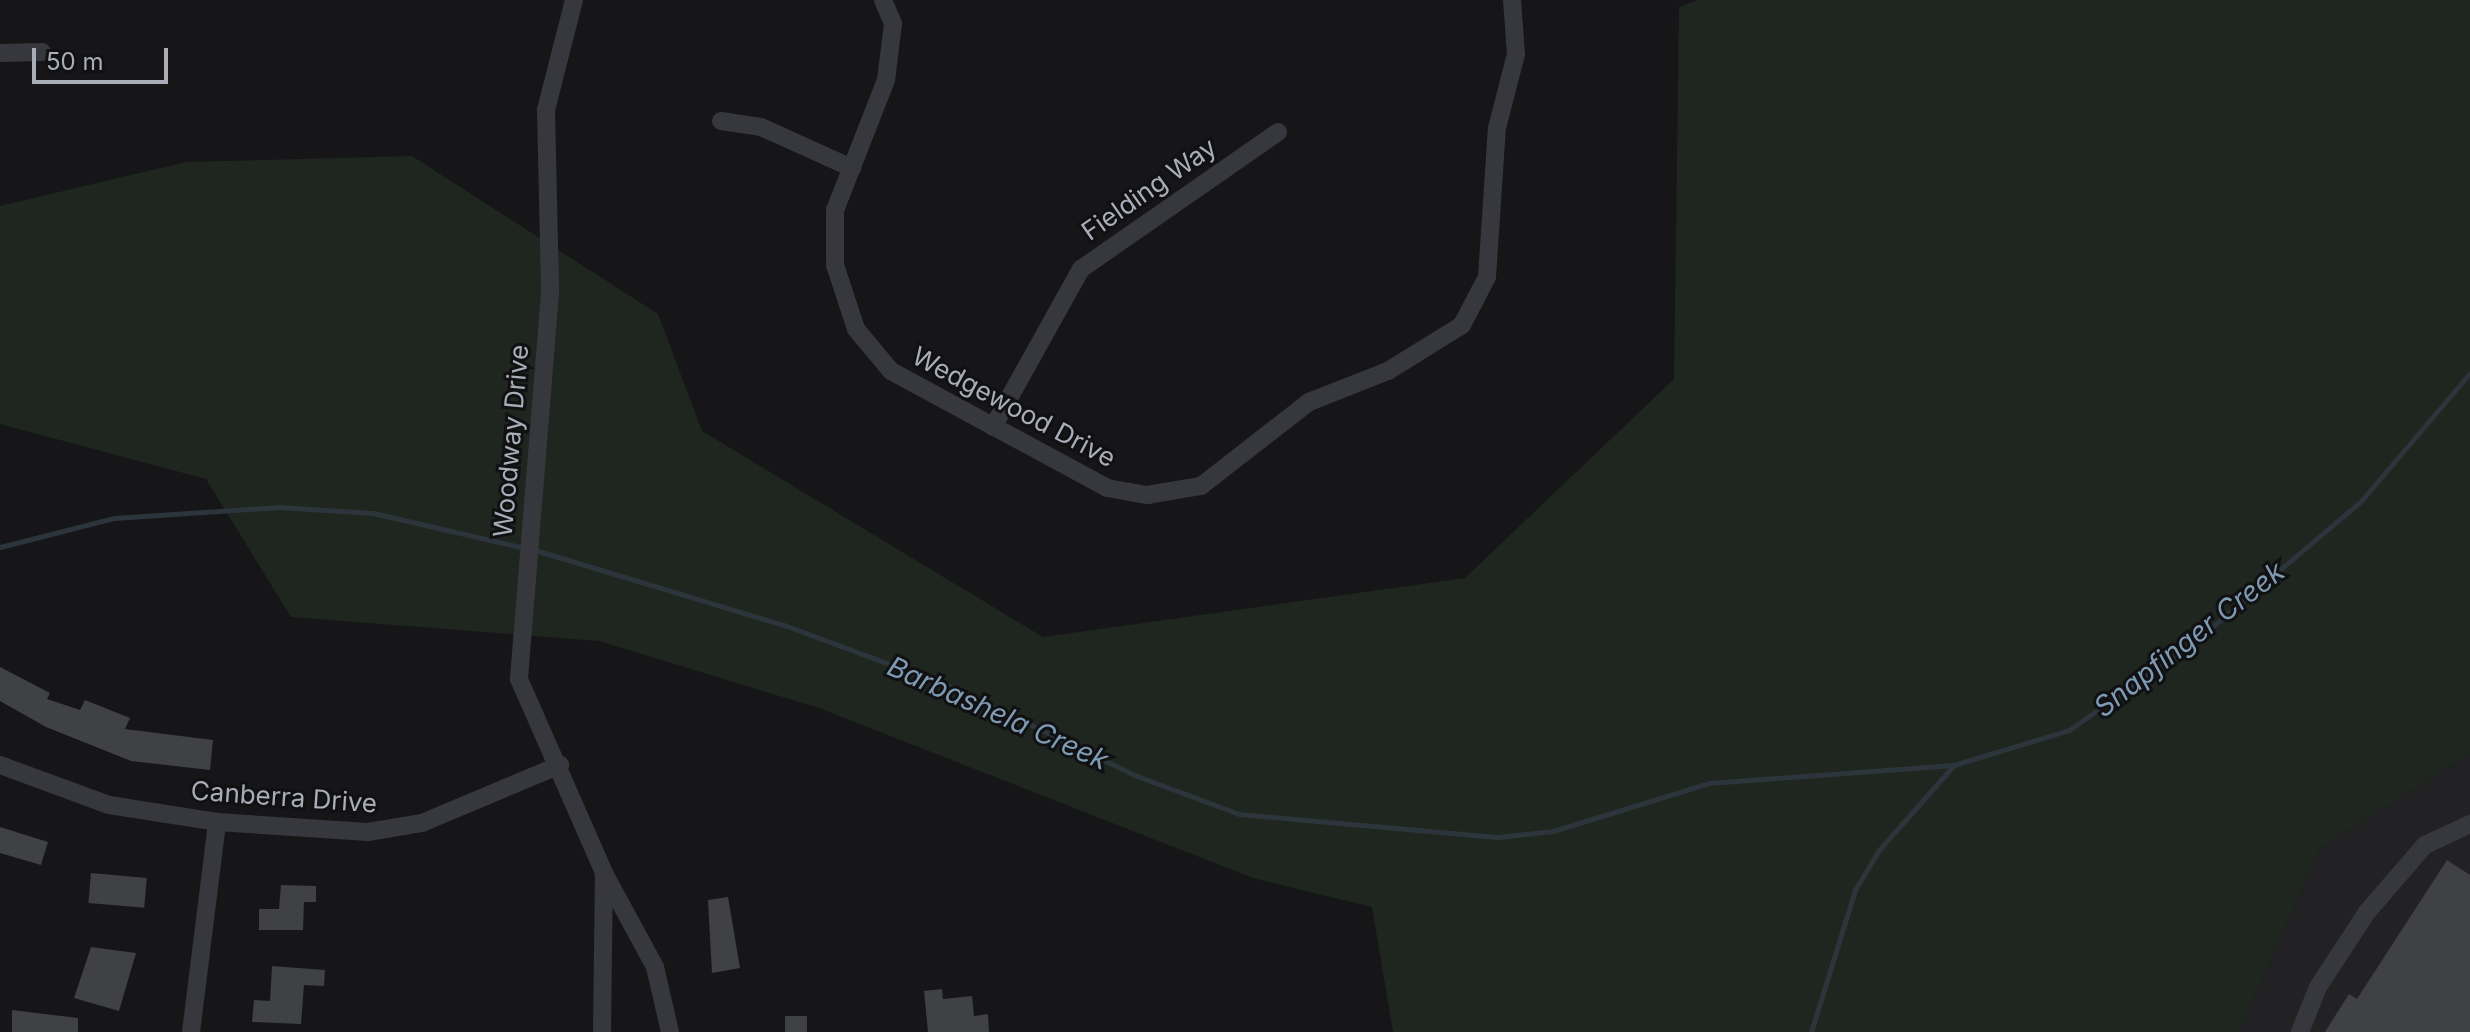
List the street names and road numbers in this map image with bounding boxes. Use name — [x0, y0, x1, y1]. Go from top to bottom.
street label: Fielding Way — [1076, 131, 1222, 247]
street label: Wedgewood Drive — [907, 340, 1121, 474]
street label: Woodway Drive — [487, 343, 535, 539]
street label: Canberra Drive — [190, 775, 378, 819]

